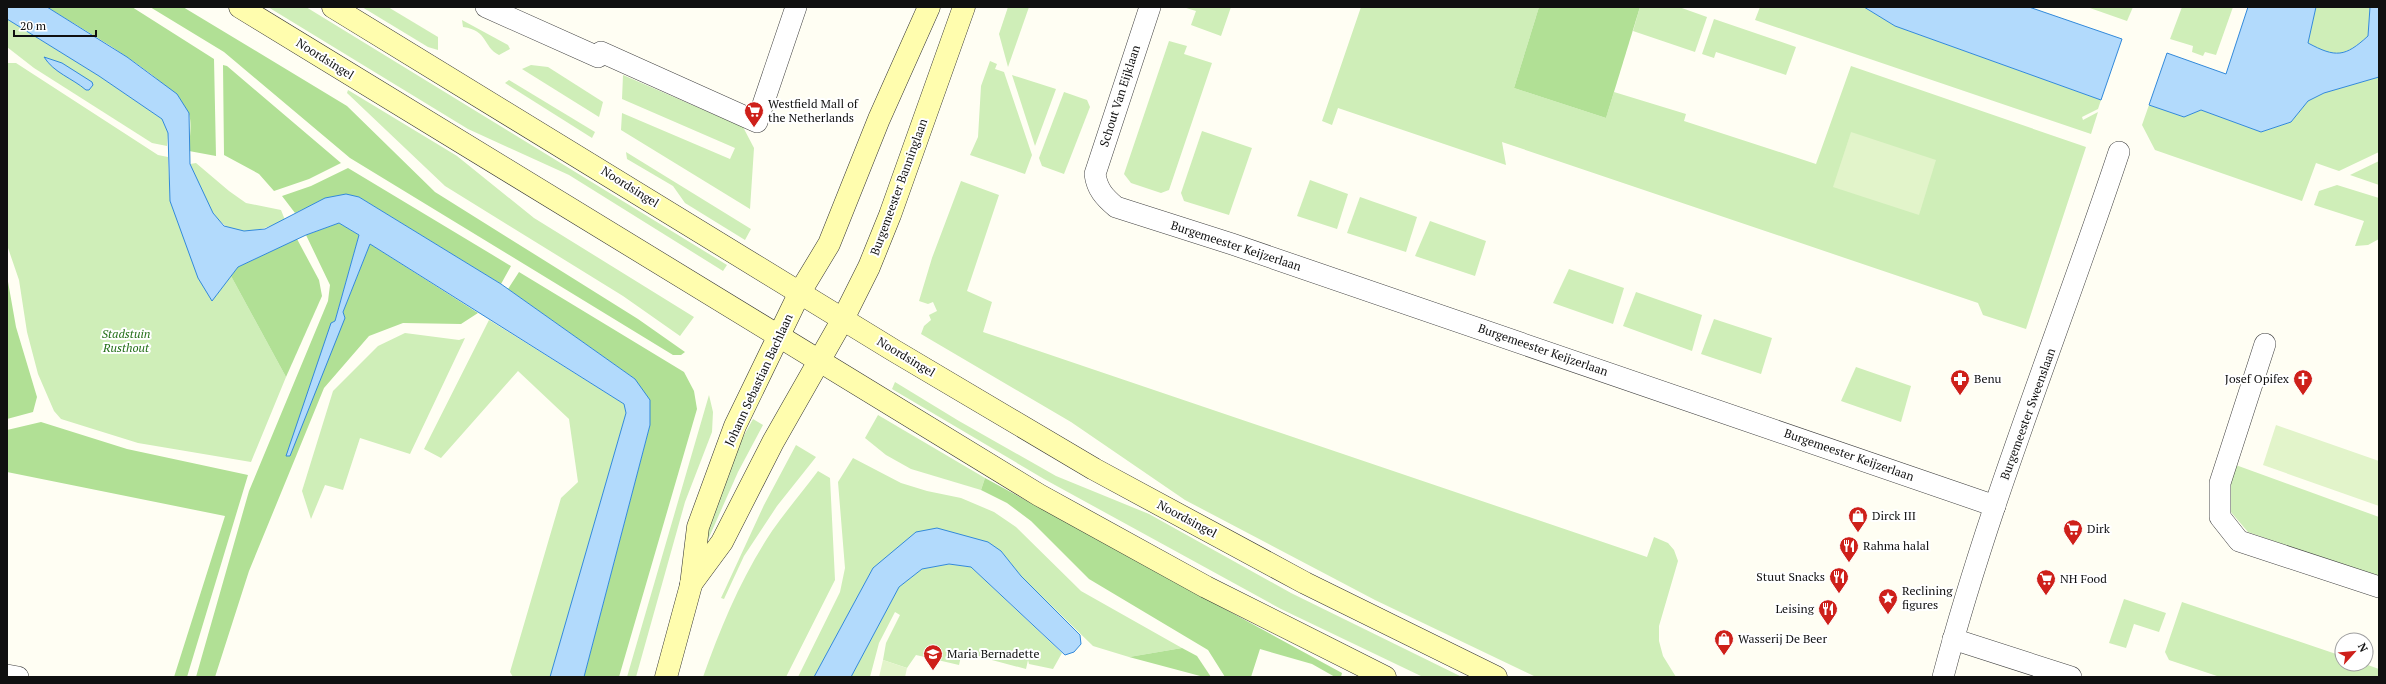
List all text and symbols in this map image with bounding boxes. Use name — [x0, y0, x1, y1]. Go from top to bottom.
scale bar — [14, 12, 96, 38]
text: 20 m — [20, 18, 47, 33]
street label: Noordsingel — [294, 35, 357, 82]
street label: Schout Van Eijklaan — [1096, 43, 1143, 149]
place label: Westfield Mall of the Netherlands — [768, 96, 859, 125]
supermarket icon: Westfield Mall of the Netherlands — [743, 100, 765, 128]
street label: Burgemeester Banninglaan — [867, 116, 930, 257]
street label: Noordsingel — [599, 163, 662, 210]
street label: Burgemeester Keijzerlaan — [1169, 217, 1303, 274]
street label: Johann Sebastian Bachlaan — [721, 311, 796, 448]
street label: Burgemeester Keijzerlaan — [1476, 320, 1610, 379]
park label: Stadstuin Rusthout — [102, 326, 150, 355]
street label: Noordsingel — [874, 333, 938, 380]
street label: Burgemeester Sweenslaan — [1997, 346, 2058, 482]
pharmacy icon: Benu — [1949, 368, 1971, 396]
church icon: Josef Opifex — [2292, 368, 2314, 396]
place label: Benu — [1974, 371, 2002, 386]
place label: Josef Opifex — [2225, 371, 2290, 386]
street label: Burgemeester Keijzerlaan — [1782, 425, 1916, 484]
street label: Noordsingel — [1155, 497, 1220, 541]
shop icon: Dirck III — [1847, 505, 1869, 533]
place label: Dirck III — [1872, 508, 1916, 523]
supermarket icon: Dirk — [2062, 518, 2084, 546]
place label: Dirk — [2087, 521, 2111, 536]
restaurant icon: Rahma halal — [1838, 535, 1860, 563]
place label: Rahma halal — [1863, 538, 1930, 553]
restaurant icon: Stuut Snacks — [1828, 566, 1850, 594]
supermarket icon: NH Food — [2035, 568, 2057, 596]
place label: Stuut Snacks — [1756, 569, 1825, 584]
place label: NH Food — [2060, 571, 2107, 586]
place label: Reclining figures — [1902, 583, 1953, 612]
place icon: Reclining figures — [1877, 587, 1899, 615]
restaurant icon: Leising — [1817, 598, 1839, 626]
place label: Leising — [1776, 601, 1815, 616]
shop icon: Wasserij De Beer — [1713, 628, 1735, 656]
place label: Wasserij De Beer — [1738, 631, 1827, 646]
north arrow — [2334, 632, 2374, 672]
text: N — [2355, 641, 2371, 655]
school or university icon: Maria Bernadette — [922, 643, 944, 671]
place label: Maria Bernadette — [947, 646, 1040, 661]

